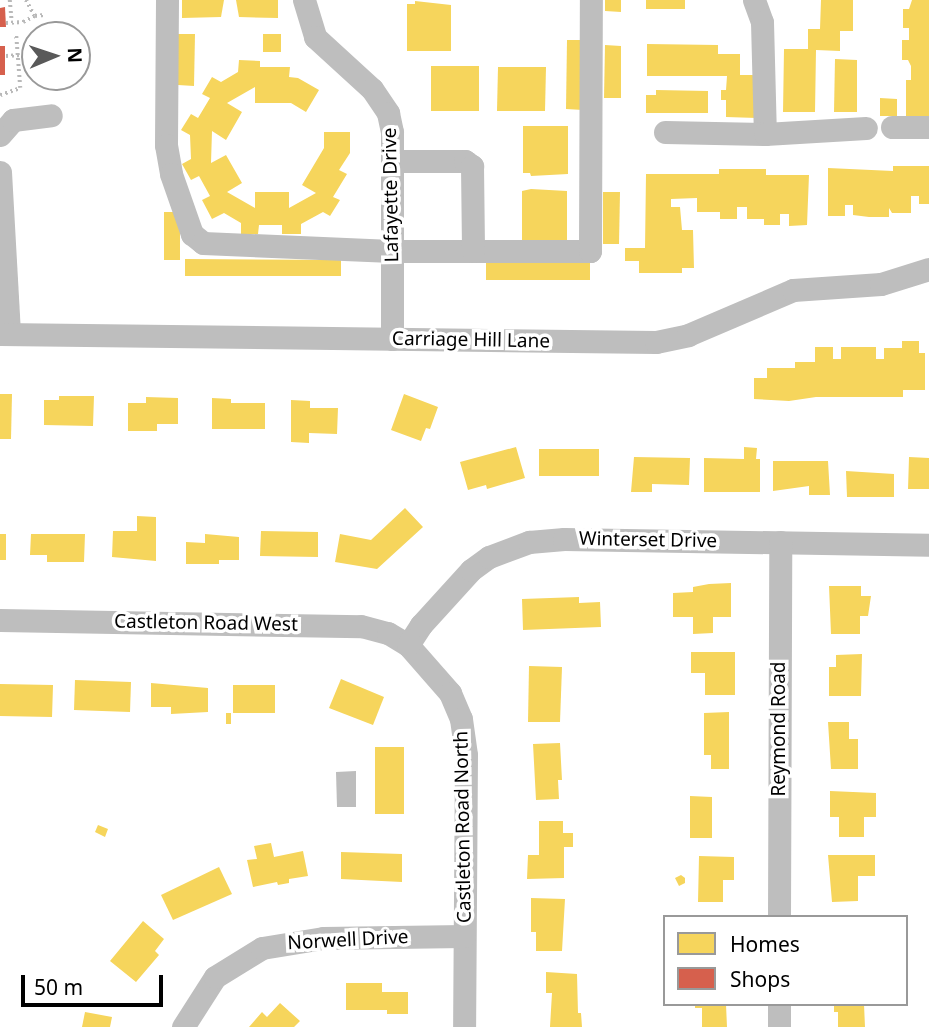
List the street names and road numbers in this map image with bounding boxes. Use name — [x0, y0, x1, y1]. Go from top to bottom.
street label: Lafayette Drive — [378, 128, 404, 262]
street label: Carriage Hill Lane — [392, 327, 550, 353]
street label: Winterset Drive — [579, 527, 717, 553]
street label: Castleton Road West — [114, 610, 298, 636]
street label: Reymond Road — [768, 661, 790, 797]
street label: Castleton Road North — [450, 731, 476, 923]
street label: Norwell Drive — [287, 925, 409, 955]

